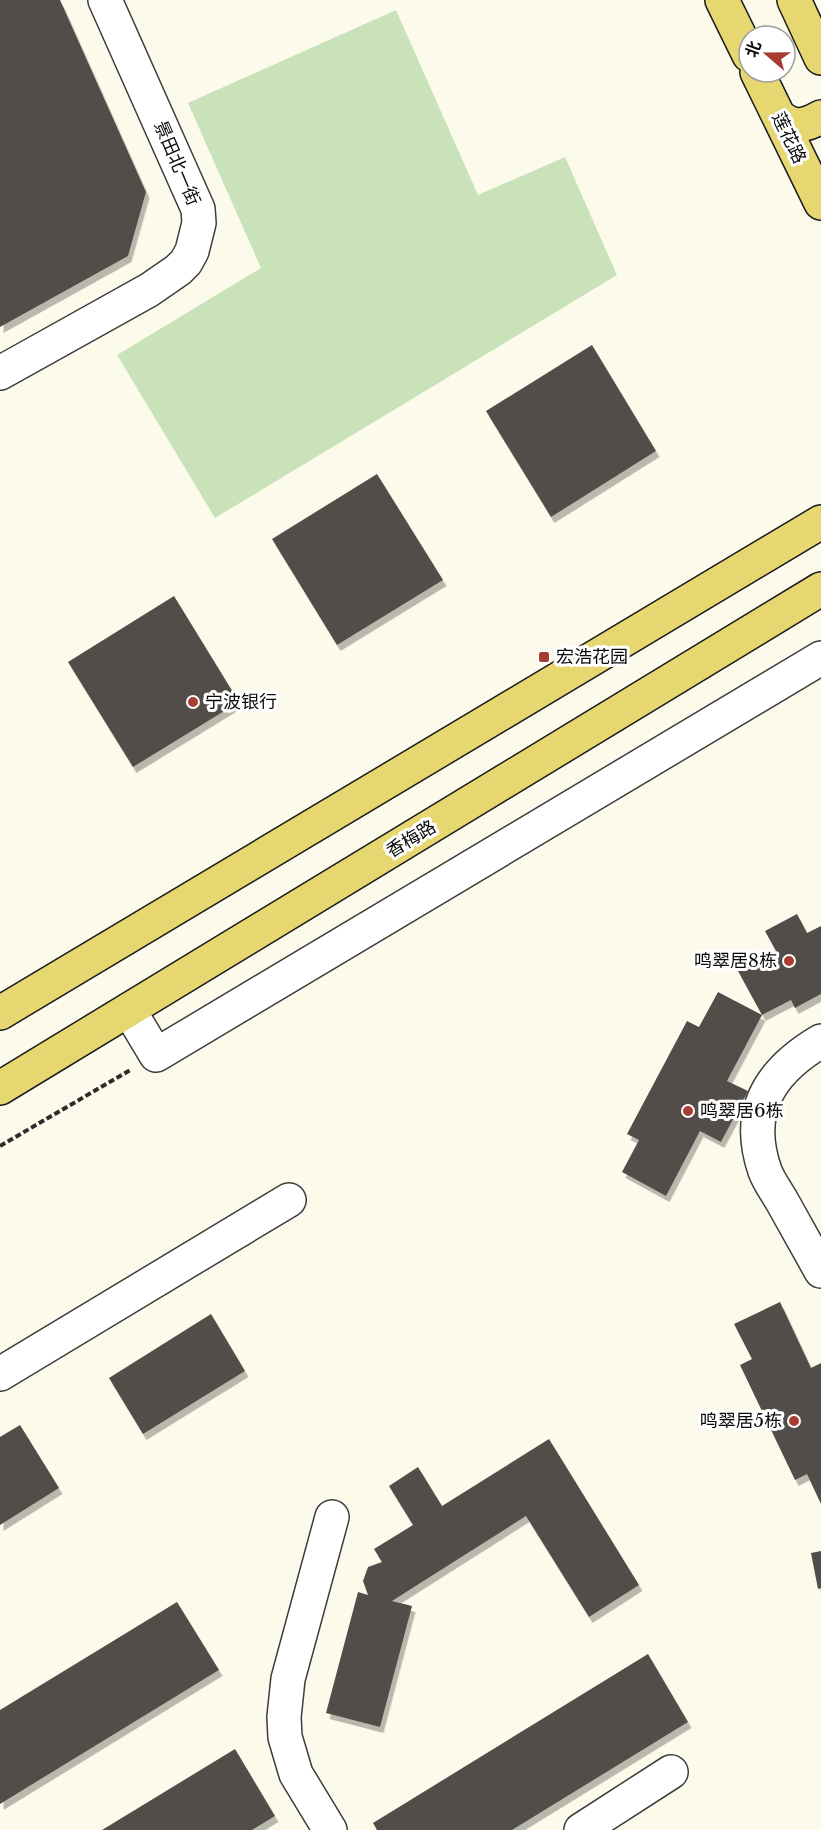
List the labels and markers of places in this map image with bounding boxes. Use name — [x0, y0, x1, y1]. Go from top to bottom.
place label: 宏浩花园 — [556, 646, 628, 668]
marker: 宏浩花园 — [537, 650, 551, 664]
place label: 宁波银行 — [205, 691, 277, 713]
marker: 宁波银行 — [186, 695, 200, 709]
place label: 鸣翠居8栋 — [694, 950, 777, 972]
marker: 鸣翠居8栋 — [782, 954, 796, 968]
place label: 鸣翠居6栋 — [700, 1100, 784, 1122]
marker: 鸣翠居6栋 — [681, 1104, 695, 1118]
place label: 鸣翠居5栋 — [700, 1410, 782, 1432]
marker: 鸣翠居5栋 — [787, 1414, 801, 1428]

